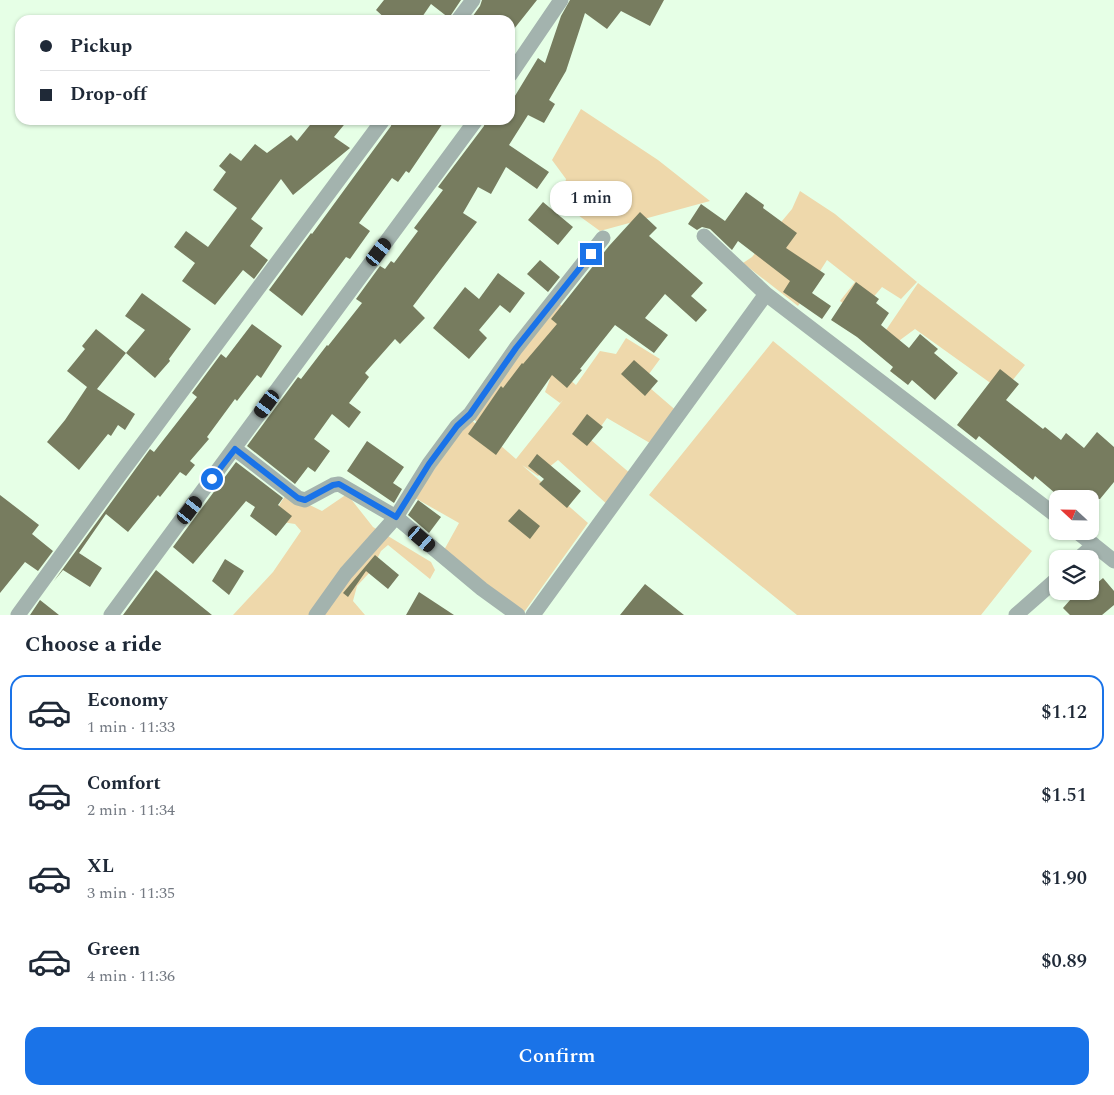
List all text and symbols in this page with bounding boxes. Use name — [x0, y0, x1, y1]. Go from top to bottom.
text: Pickup — [70, 32, 132, 61]
text: Drop-off — [70, 80, 147, 109]
callout: 1 min — [550, 182, 632, 216]
text: 1 min — [570, 186, 612, 210]
car — [363, 236, 394, 268]
route end — [580, 243, 602, 265]
car — [252, 387, 281, 421]
route start — [201, 468, 223, 490]
north arrow — [1049, 490, 1099, 540]
map controls — [1049, 490, 1099, 600]
car — [174, 494, 205, 526]
car — [405, 523, 438, 555]
button: layers — [1049, 550, 1099, 600]
text: Choose a ride — [25, 628, 162, 661]
text: Economy — [87, 686, 168, 715]
icon: car — [27, 690, 72, 735]
text: $1.12 — [1041, 698, 1087, 727]
text: 1 min · 11:33 — [87, 715, 175, 739]
text: Comfort — [87, 769, 161, 798]
icon: car — [27, 773, 72, 818]
text: $1.51 — [1041, 781, 1087, 810]
text: 2 min · 11:34 — [87, 798, 175, 822]
text: XL — [87, 852, 114, 881]
icon: car — [27, 856, 72, 901]
text: $1.90 — [1041, 864, 1087, 893]
text: 3 min · 11:35 — [87, 881, 175, 905]
text: Green — [87, 935, 140, 964]
icon: car — [27, 939, 72, 984]
text: $0.89 — [1041, 947, 1087, 976]
text: 4 min · 11:36 — [87, 964, 175, 988]
button: Confirm — [25, 1027, 1089, 1085]

